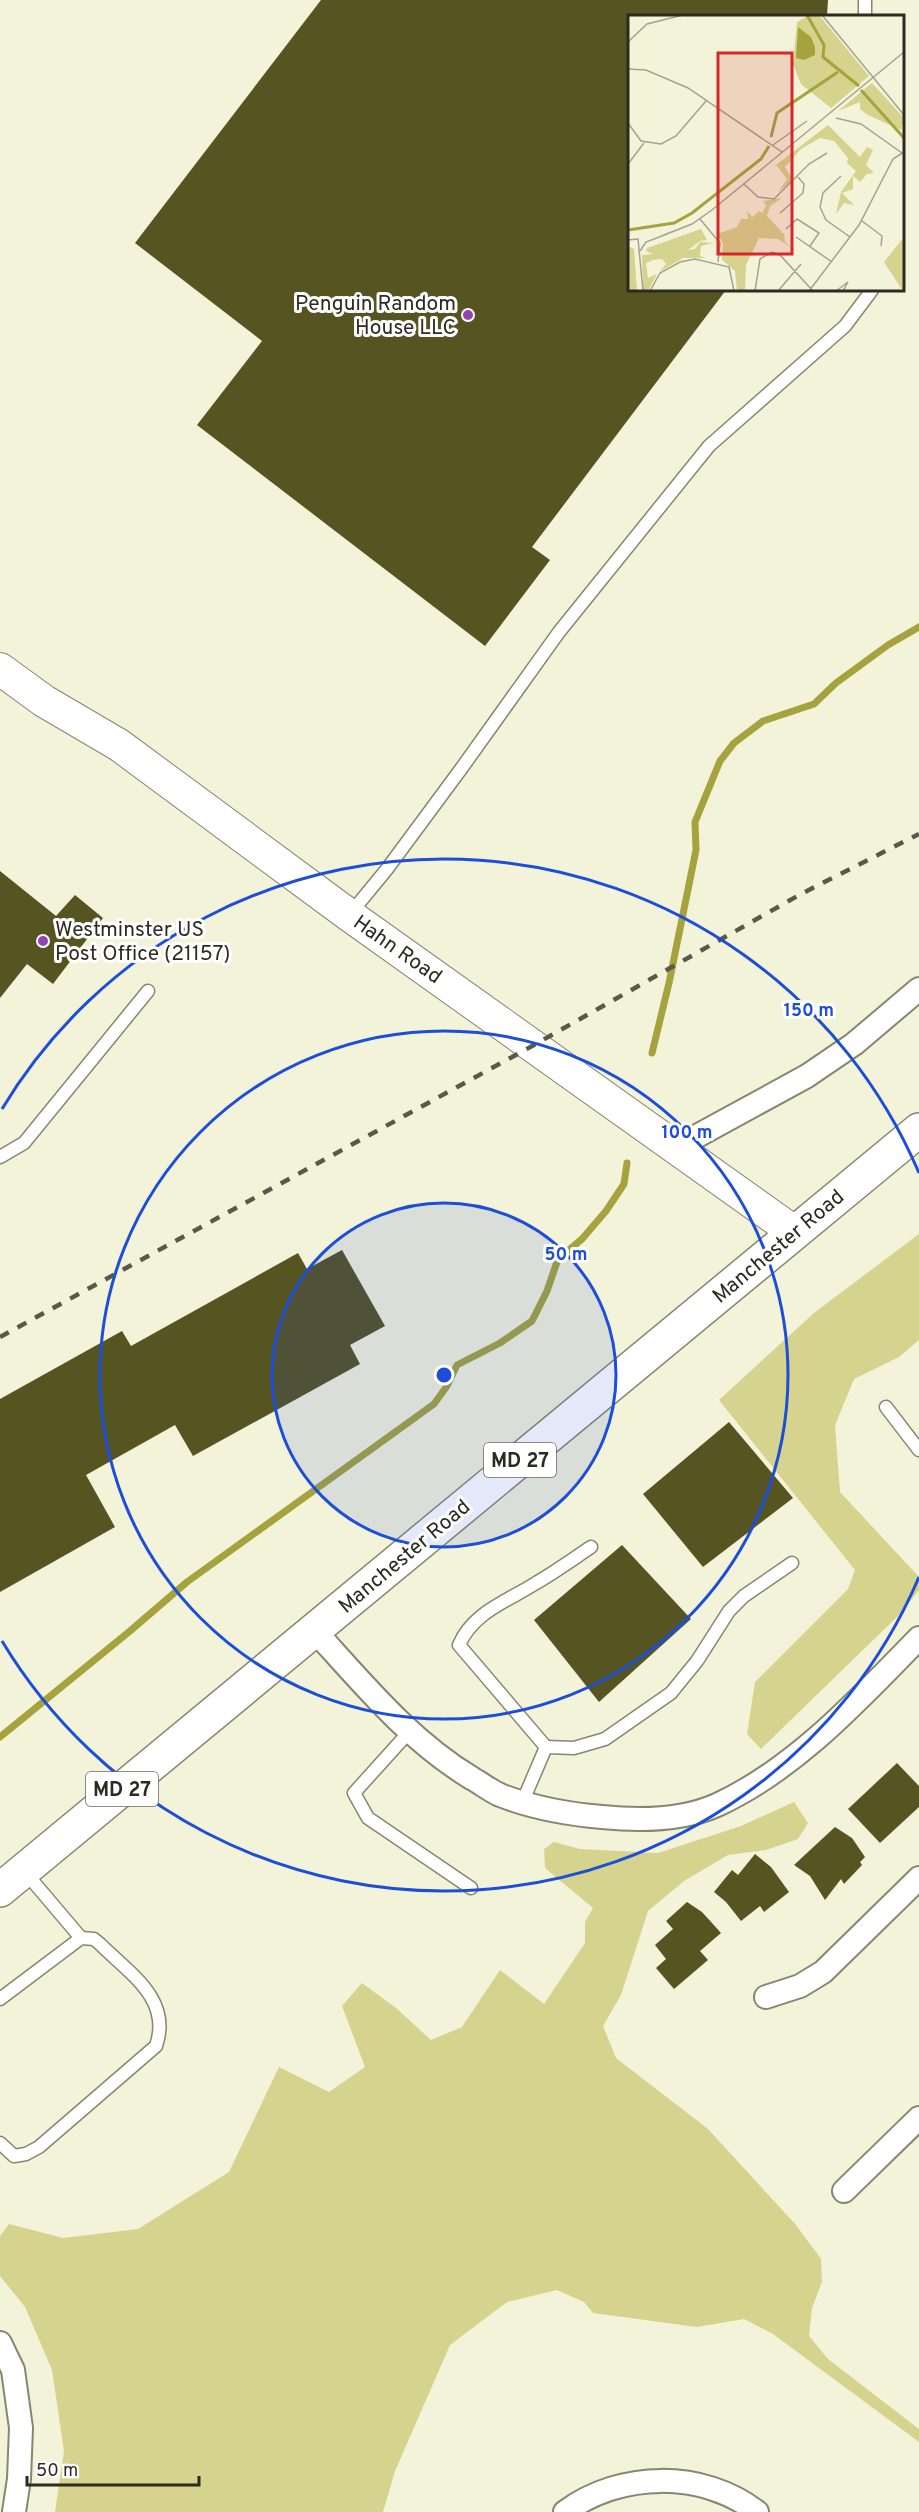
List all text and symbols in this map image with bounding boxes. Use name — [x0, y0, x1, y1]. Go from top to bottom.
inset map — [628, 15, 904, 291]
place label: Penguin Random House LLC — [295, 291, 456, 342]
marker: Penguin Random House LLC — [461, 308, 475, 322]
street label: Hahn Road — [347, 910, 447, 991]
place label: Westminster US Post Office (21157) — [55, 917, 231, 968]
marker: Westminster US Post Office (21157) — [36, 934, 50, 948]
text: 150 m — [784, 1000, 834, 1023]
text: 100 m — [661, 1122, 713, 1145]
street label: Manchester Road — [707, 1184, 850, 1310]
text: 50 m — [544, 1244, 588, 1267]
centre of rings — [434, 1365, 454, 1385]
road number: MD 27 — [484, 1443, 556, 1477]
street label: Manchester Road — [333, 1494, 476, 1620]
road number: MD 27 — [86, 1772, 158, 1806]
scale bar — [27, 2449, 200, 2487]
text: 50 m — [36, 2460, 78, 2483]

